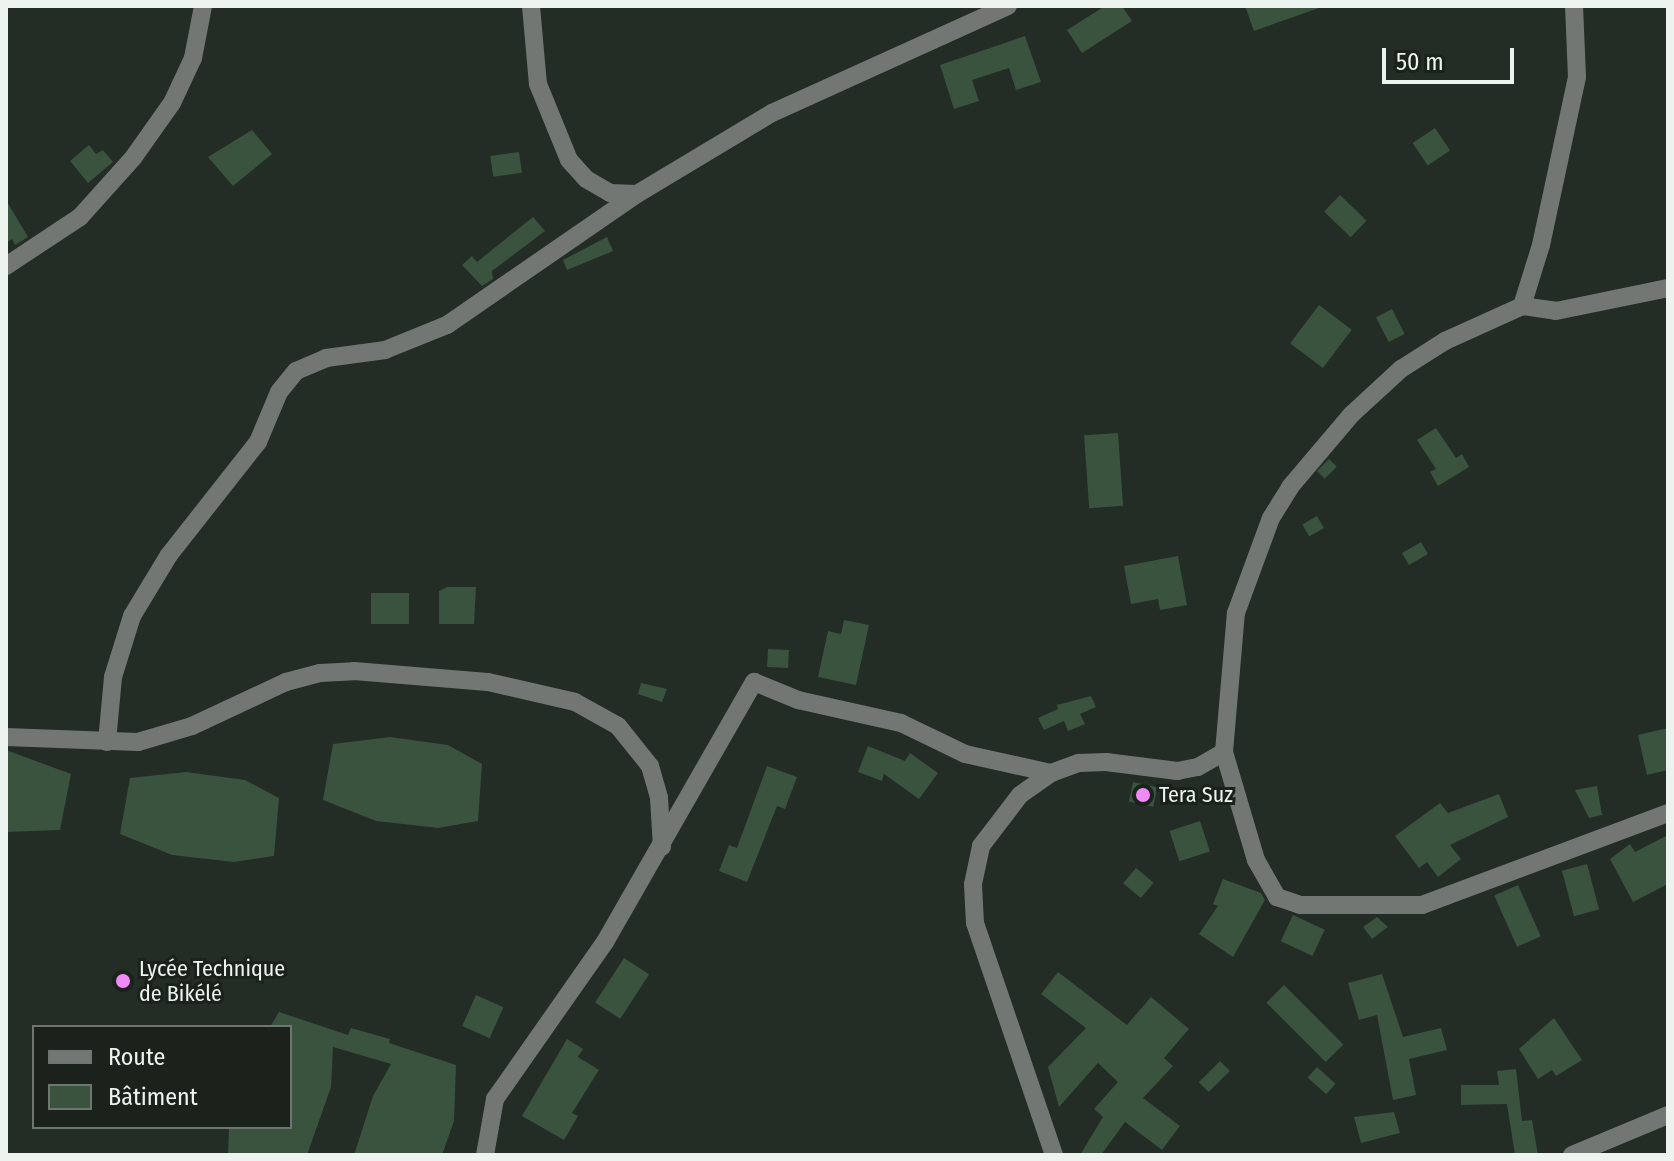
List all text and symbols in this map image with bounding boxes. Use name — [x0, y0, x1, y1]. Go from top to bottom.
scale bar — [1386, 32, 1518, 82]
text: 50 m — [1396, 48, 1444, 76]
place label: Tera Suz — [1159, 782, 1233, 808]
marker: Tera Suz — [1134, 786, 1152, 804]
place label: Lycée Technique de Bikélé — [139, 955, 285, 1006]
marker: Lycée Technique de Bikélé — [114, 972, 132, 990]
legend — [32, 1025, 292, 1129]
text: Route — [108, 1043, 165, 1071]
text: Bâtiment — [108, 1083, 198, 1111]

